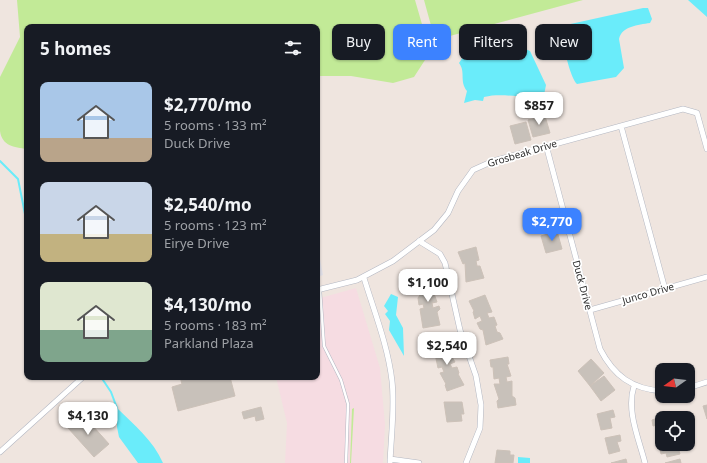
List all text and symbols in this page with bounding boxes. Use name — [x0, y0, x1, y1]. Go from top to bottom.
chip: Buy — [332, 24, 385, 60]
chip: Rent — [393, 24, 451, 60]
chip: Filters — [459, 24, 527, 60]
chip: New — [535, 24, 592, 60]
text: 5 homes — [40, 37, 111, 60]
icon: filters — [282, 37, 304, 59]
pin: $857 — [515, 92, 563, 126]
text: $2,770/mo — [164, 93, 252, 116]
text: $857 — [524, 96, 554, 114]
icon: home — [72, 98, 120, 146]
text: 5 rooms · 133 m² — [164, 116, 267, 134]
text: Duck Drive — [164, 134, 230, 152]
street label: Grosbeak Drive — [485, 136, 559, 170]
text: $2,540/mo — [164, 193, 252, 216]
icon: home — [72, 198, 120, 246]
pin: $2,770 — [519, 208, 585, 242]
text: $2,770 — [532, 212, 572, 230]
text: 5 rooms · 123 m² — [164, 216, 267, 234]
text: Eirye Drive — [164, 234, 229, 252]
street label: Duck Drive — [570, 259, 596, 312]
pin: $1,100 — [395, 269, 461, 303]
text: $1,100 — [408, 273, 448, 291]
street label: Junco Drive — [620, 279, 676, 307]
text: $4,130/mo — [164, 293, 252, 316]
icon: home — [72, 298, 120, 346]
text: 5 rooms · 183 m² — [164, 316, 267, 334]
pin: $2,540 — [414, 332, 480, 366]
text: Parkland Plaza — [164, 334, 253, 352]
text: $2,540 — [427, 336, 467, 354]
north arrow — [655, 363, 695, 403]
map controls — [655, 363, 695, 451]
pin: $4,130 — [55, 402, 121, 436]
text: $4,130 — [68, 406, 108, 424]
button: locate — [655, 411, 695, 451]

